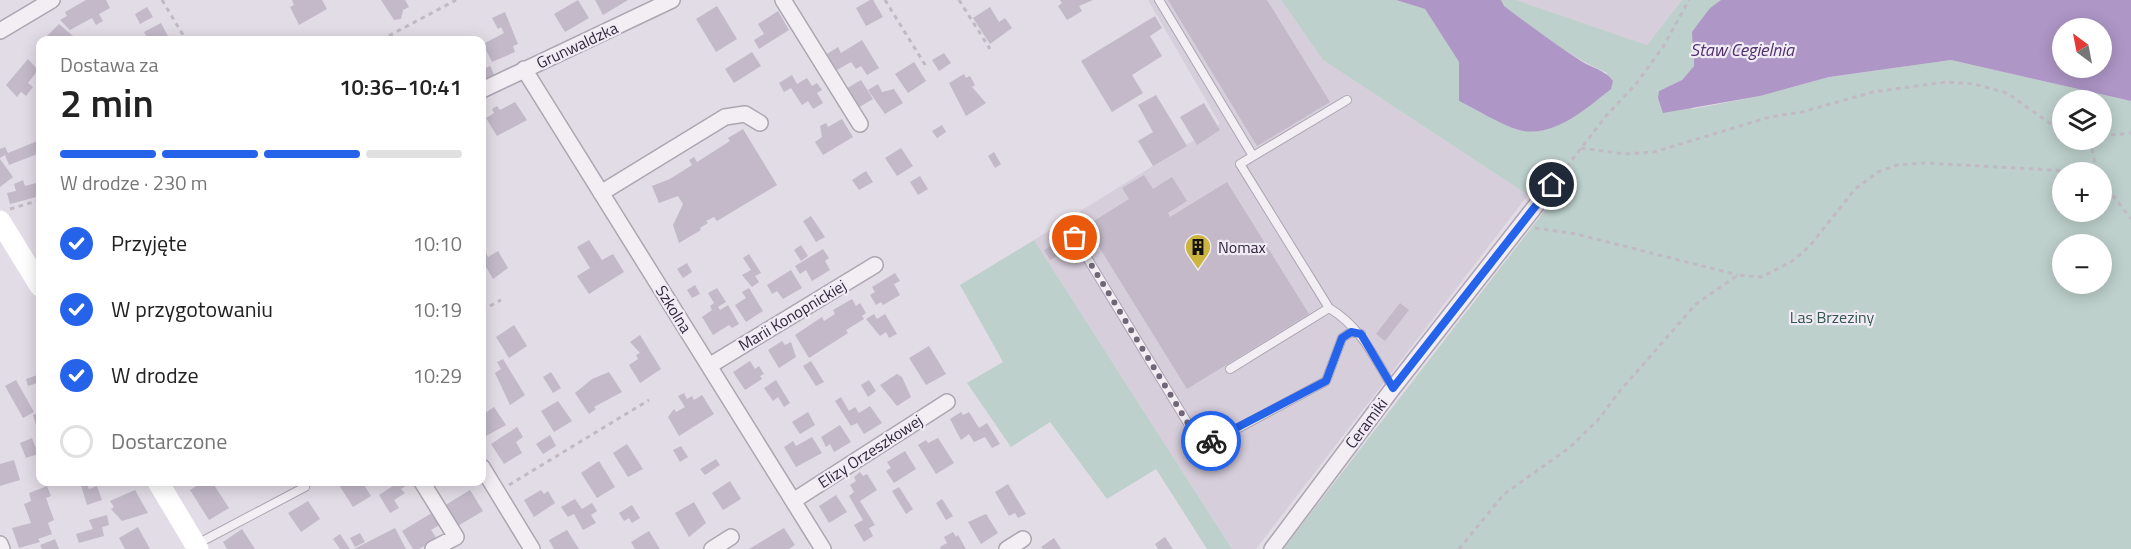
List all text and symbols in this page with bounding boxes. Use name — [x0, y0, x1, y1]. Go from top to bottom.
street label: Grunwaldzka — [532, 16, 622, 74]
north arrow — [2052, 18, 2112, 78]
map controls — [2052, 18, 2112, 294]
water label: Staw Cegielnia — [1690, 36, 1795, 63]
text: Dostawa za — [60, 49, 158, 80]
text: 10:36–10:41 — [339, 70, 462, 104]
text: 2 min — [60, 73, 154, 132]
button: layers — [2052, 90, 2112, 150]
pin — [1526, 159, 1577, 210]
button: + — [2052, 162, 2112, 222]
text: W drodze · 230 m — [60, 167, 208, 198]
icon: home — [1535, 168, 1568, 201]
pin — [1049, 212, 1100, 263]
icon: bag — [1058, 221, 1091, 254]
text: Przyjęte — [111, 226, 187, 260]
icon: check — [60, 227, 93, 260]
text: 10:10 — [413, 228, 462, 259]
building icon: Nomax — [1183, 232, 1213, 270]
button: − — [2052, 234, 2112, 294]
place label: Nomax — [1218, 235, 1266, 259]
street label: Marii Konopnickiej — [733, 273, 851, 357]
street label: Szkolna — [650, 281, 698, 337]
text: W przygotowaniu — [111, 292, 273, 326]
icon: check — [60, 293, 93, 326]
text: 10:19 — [413, 294, 462, 325]
park label: Las Brzeziny — [1790, 305, 1874, 329]
text: W drodze — [111, 358, 199, 392]
icon: check — [60, 359, 93, 392]
text: 10:29 — [413, 360, 462, 391]
street label: Ceramiki — [1339, 393, 1393, 453]
street label: Elizy Orzeszkowej — [813, 408, 927, 494]
courier — [1181, 411, 1241, 471]
text: Dostarczone — [111, 424, 227, 458]
icon: bike — [1195, 425, 1228, 458]

